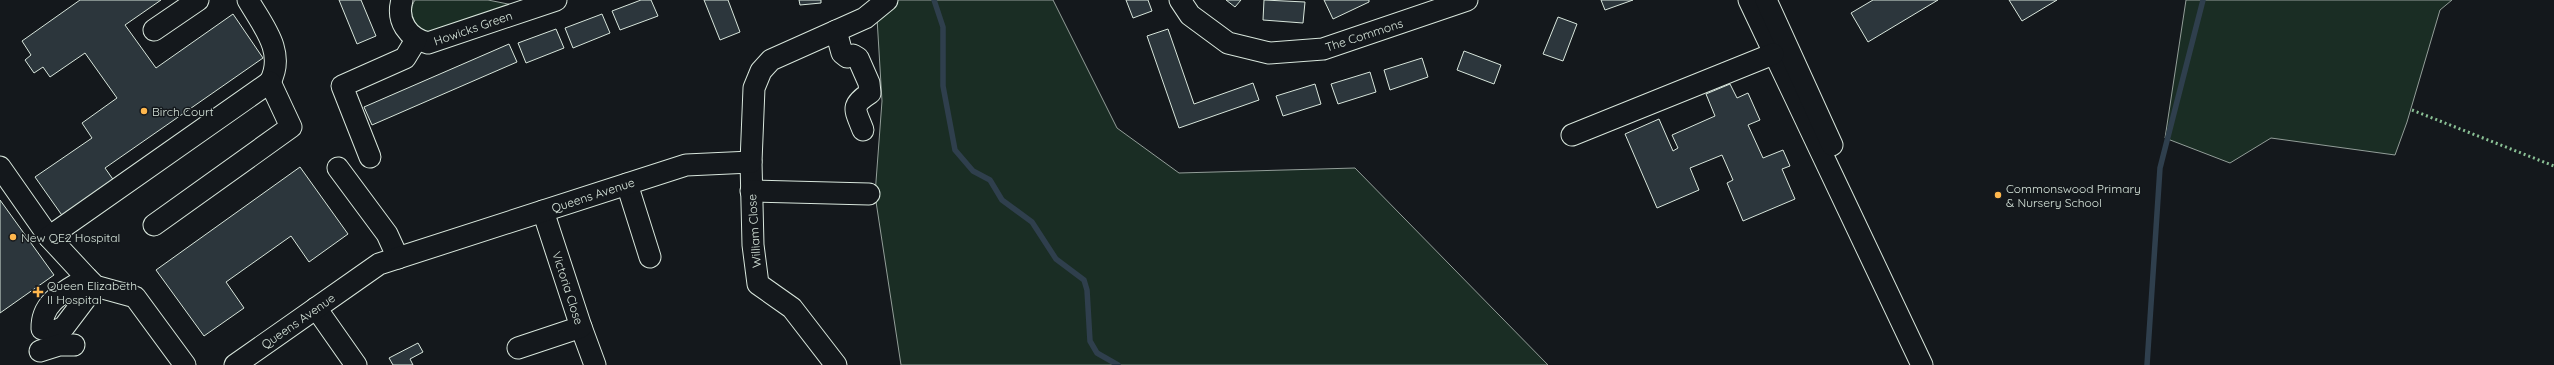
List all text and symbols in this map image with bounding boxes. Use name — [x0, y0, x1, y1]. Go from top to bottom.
street label: Howicks Green — [432, 8, 514, 48]
street label: The Commons — [1323, 15, 1405, 55]
place label: Birch Court — [152, 104, 214, 119]
marker: Birch Court — [139, 106, 149, 116]
street label: Queens Avenue — [550, 174, 637, 216]
place label: Commonswood Primary & Nursery School — [2006, 181, 2141, 210]
marker: Commonswood Primary & Nursery School — [1993, 190, 2003, 200]
street label: William Close — [744, 193, 764, 268]
place label: New QE2 Hospital — [21, 230, 120, 245]
marker: New QE2 Hospital — [8, 232, 18, 242]
street label: Victoria Close — [549, 250, 587, 327]
place label: Queen Elizabeth II Hospital — [47, 278, 137, 307]
marker: Queen Elizabeth II Hospital — [32, 286, 44, 298]
street label: Queens Avenue — [258, 290, 338, 352]

